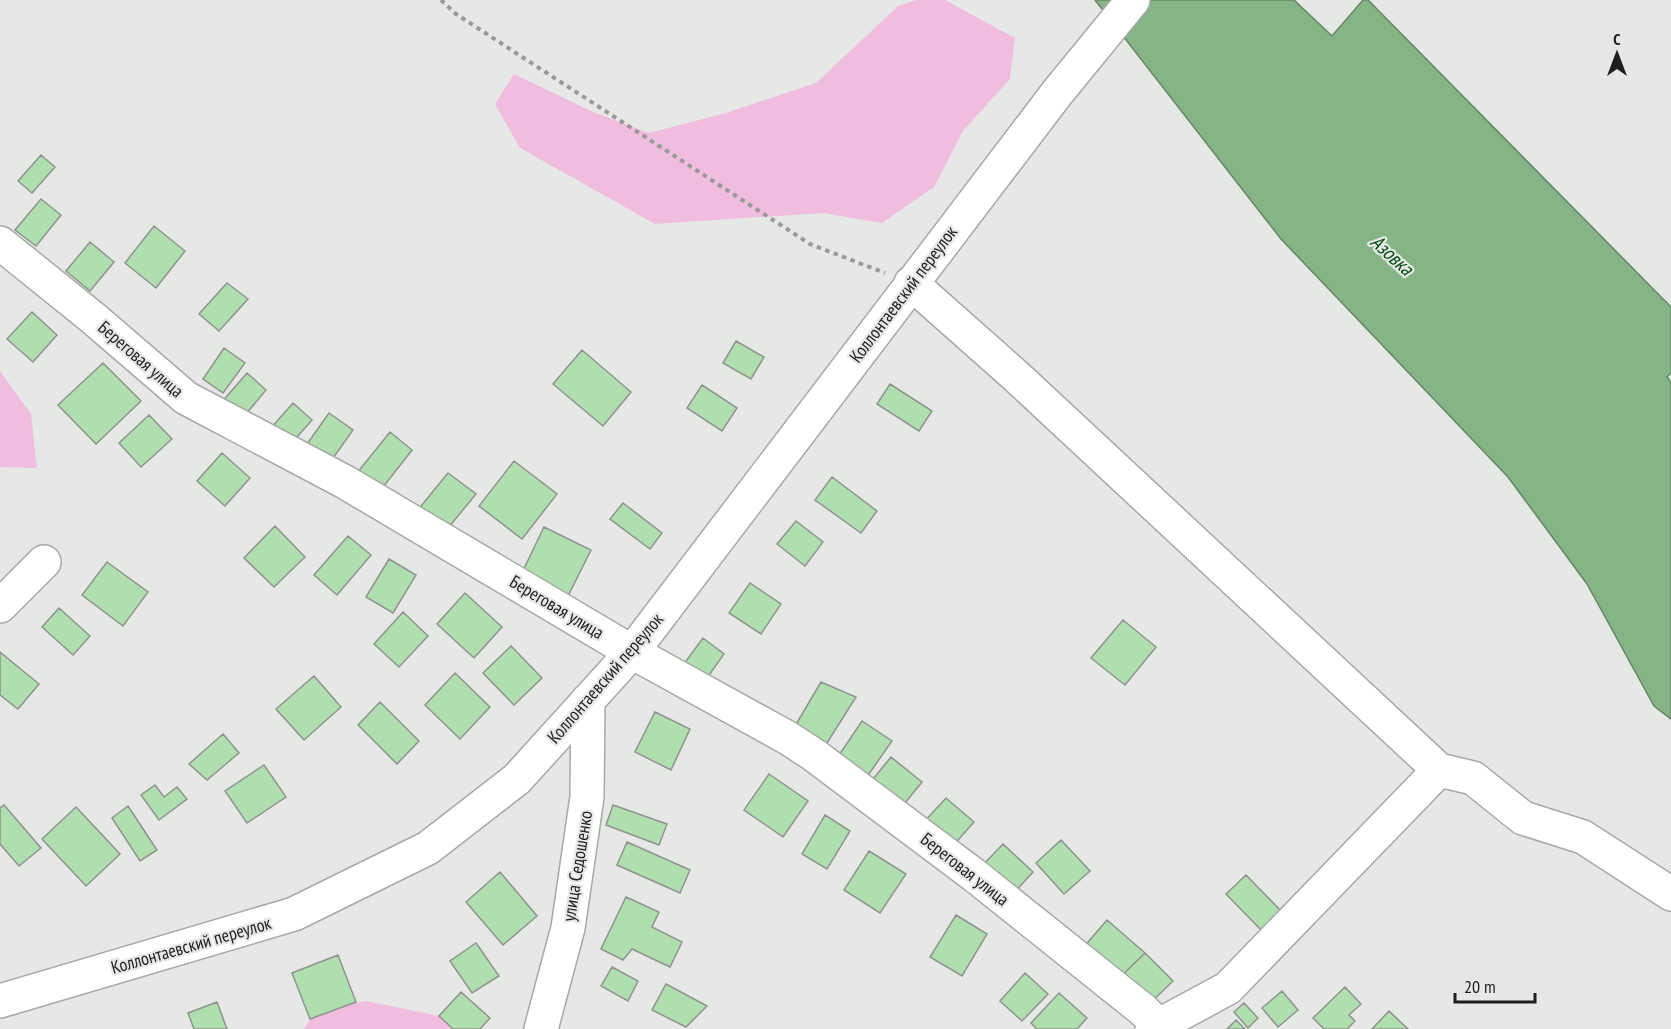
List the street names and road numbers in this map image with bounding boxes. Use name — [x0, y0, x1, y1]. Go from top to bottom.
street label: Коллонтаевский переулок — [844, 221, 962, 367]
street label: Береговая улица — [94, 316, 188, 402]
street label: Береговая улица — [506, 570, 608, 644]
street label: Коллонтаевский переулок — [542, 608, 668, 748]
street label: улица Седошенко — [557, 809, 597, 923]
street label: Береговая улица — [916, 827, 1014, 911]
street label: Коллонтаевский переулок — [108, 911, 274, 979]

